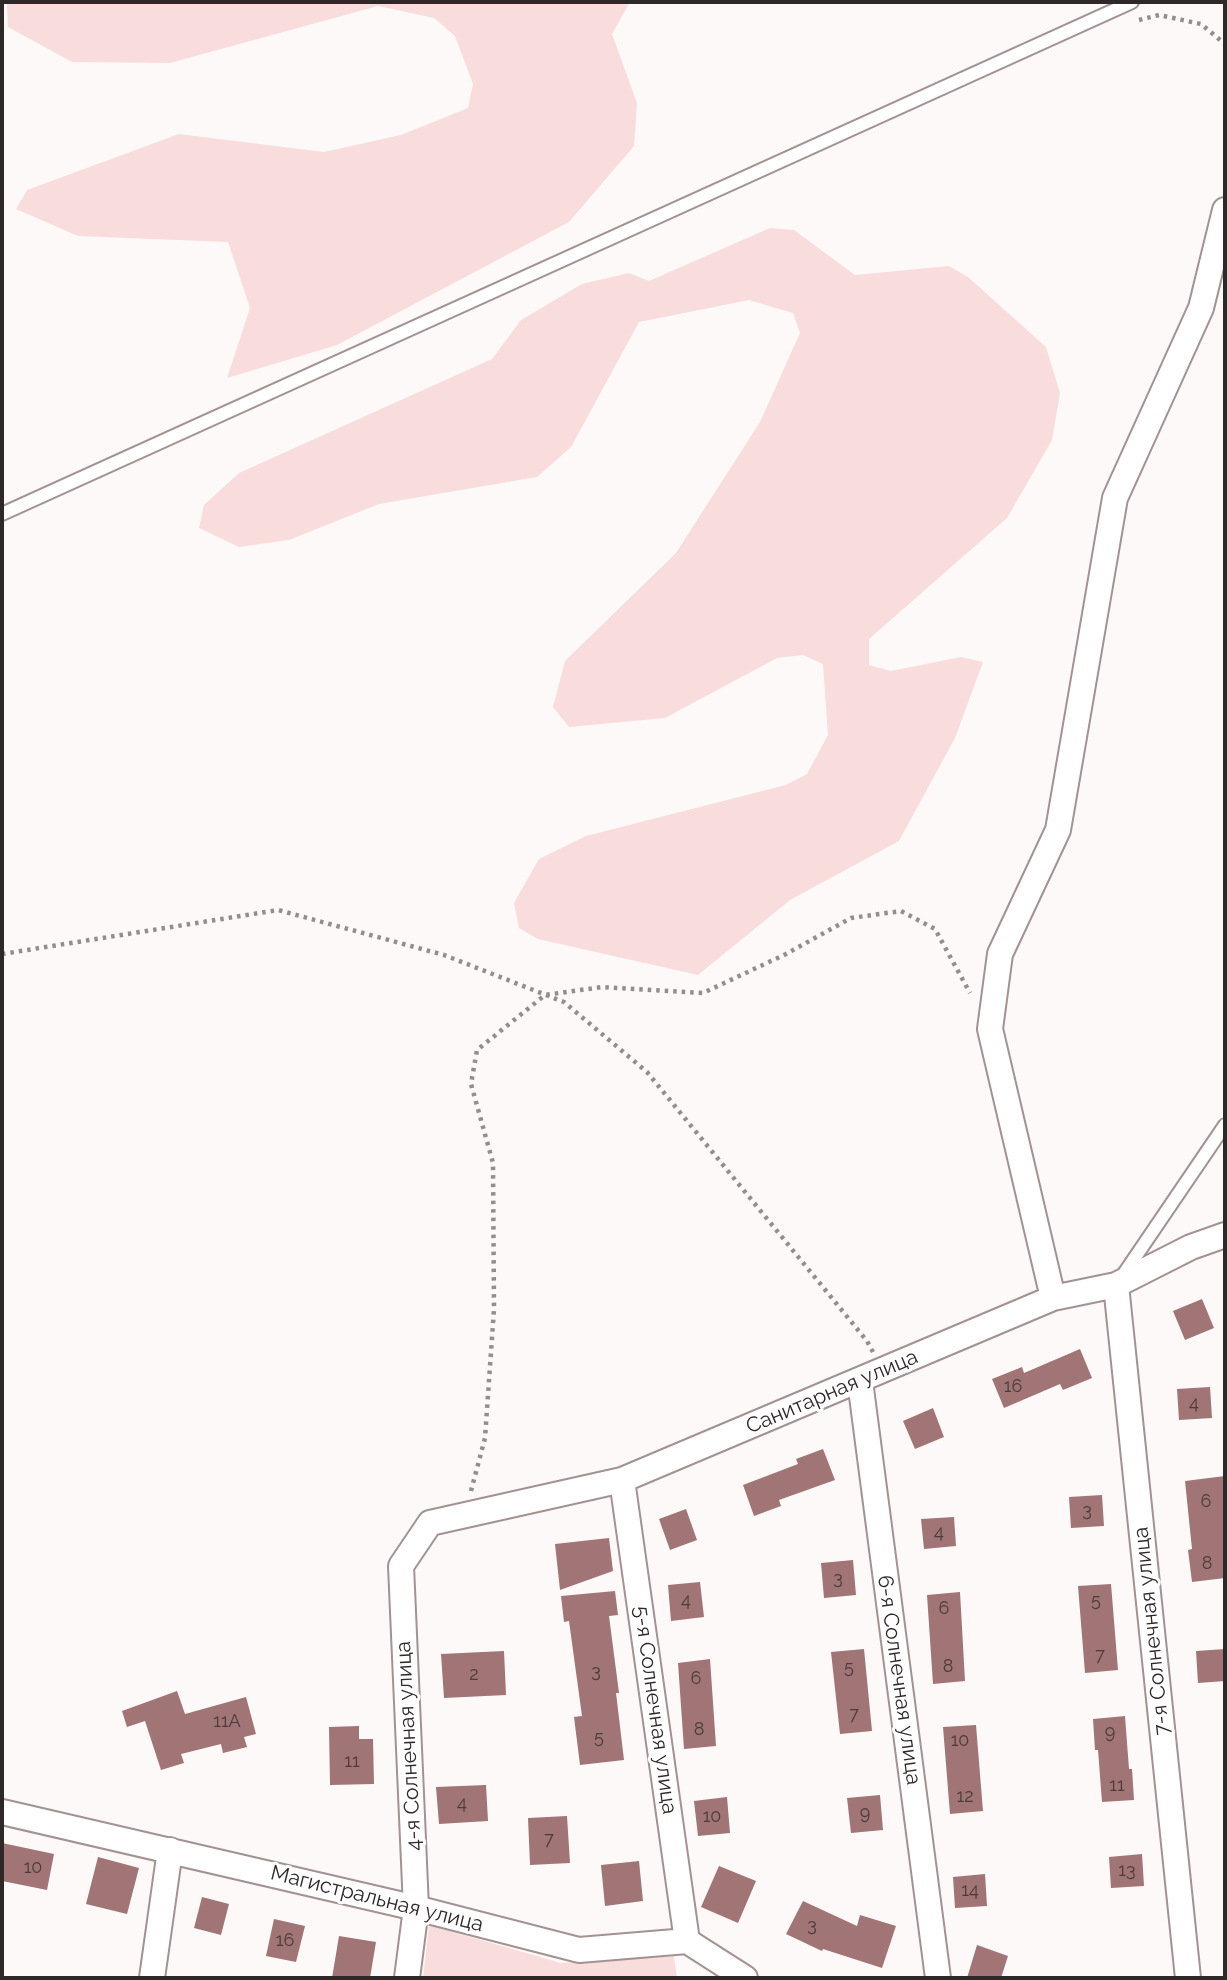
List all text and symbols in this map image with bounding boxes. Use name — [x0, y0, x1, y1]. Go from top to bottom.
street label: Санитарная улица — [742, 1344, 922, 1440]
house number: 16 — [1004, 1376, 1022, 1398]
house number: 4 — [1189, 1393, 1199, 1415]
house number: 6 — [1201, 1491, 1211, 1513]
house number: 3 — [1082, 1500, 1092, 1522]
house number: 4 — [934, 1522, 944, 1544]
street label: 7-я Солнечная улица — [1129, 1526, 1175, 1736]
house number: 8 — [1202, 1553, 1212, 1575]
house number: 3 — [833, 1568, 843, 1590]
street label: 6-я Солнечная улица — [872, 1574, 926, 1786]
house number: 4 — [681, 1590, 691, 1612]
house number: 5 — [1091, 1590, 1101, 1612]
house number: 6 — [939, 1598, 949, 1620]
street label: 5-я Солнечная улица — [628, 1604, 682, 1816]
street label: 4-я Солнечная улица — [391, 1640, 427, 1852]
house number: 7 — [1095, 1645, 1105, 1667]
house number: 8 — [943, 1656, 953, 1678]
house number: 5 — [844, 1657, 854, 1679]
house number: 3 — [591, 1661, 601, 1683]
house number: 2 — [469, 1664, 479, 1686]
house number: 6 — [691, 1668, 701, 1690]
house number: 7 — [849, 1704, 859, 1726]
house number: 11А — [213, 1711, 241, 1733]
house number: 8 — [694, 1719, 704, 1741]
house number: 9 — [1105, 1722, 1115, 1744]
house number: 5 — [594, 1727, 604, 1749]
house number: 10 — [951, 1730, 969, 1752]
house number: 11 — [344, 1751, 360, 1773]
house number: 11 — [1109, 1775, 1125, 1797]
house number: 12 — [956, 1786, 974, 1808]
house number: 4 — [457, 1793, 467, 1815]
house number: 9 — [860, 1803, 870, 1825]
house number: 10 — [703, 1806, 721, 1828]
house number: 7 — [544, 1829, 554, 1851]
house number: 10 — [24, 1857, 42, 1879]
street label: Магистральная улица — [268, 1860, 486, 1938]
house number: 13 — [1118, 1860, 1136, 1882]
house number: 14 — [961, 1880, 979, 1902]
house number: 3 — [807, 1915, 817, 1937]
house number: 16 — [276, 1930, 294, 1952]

